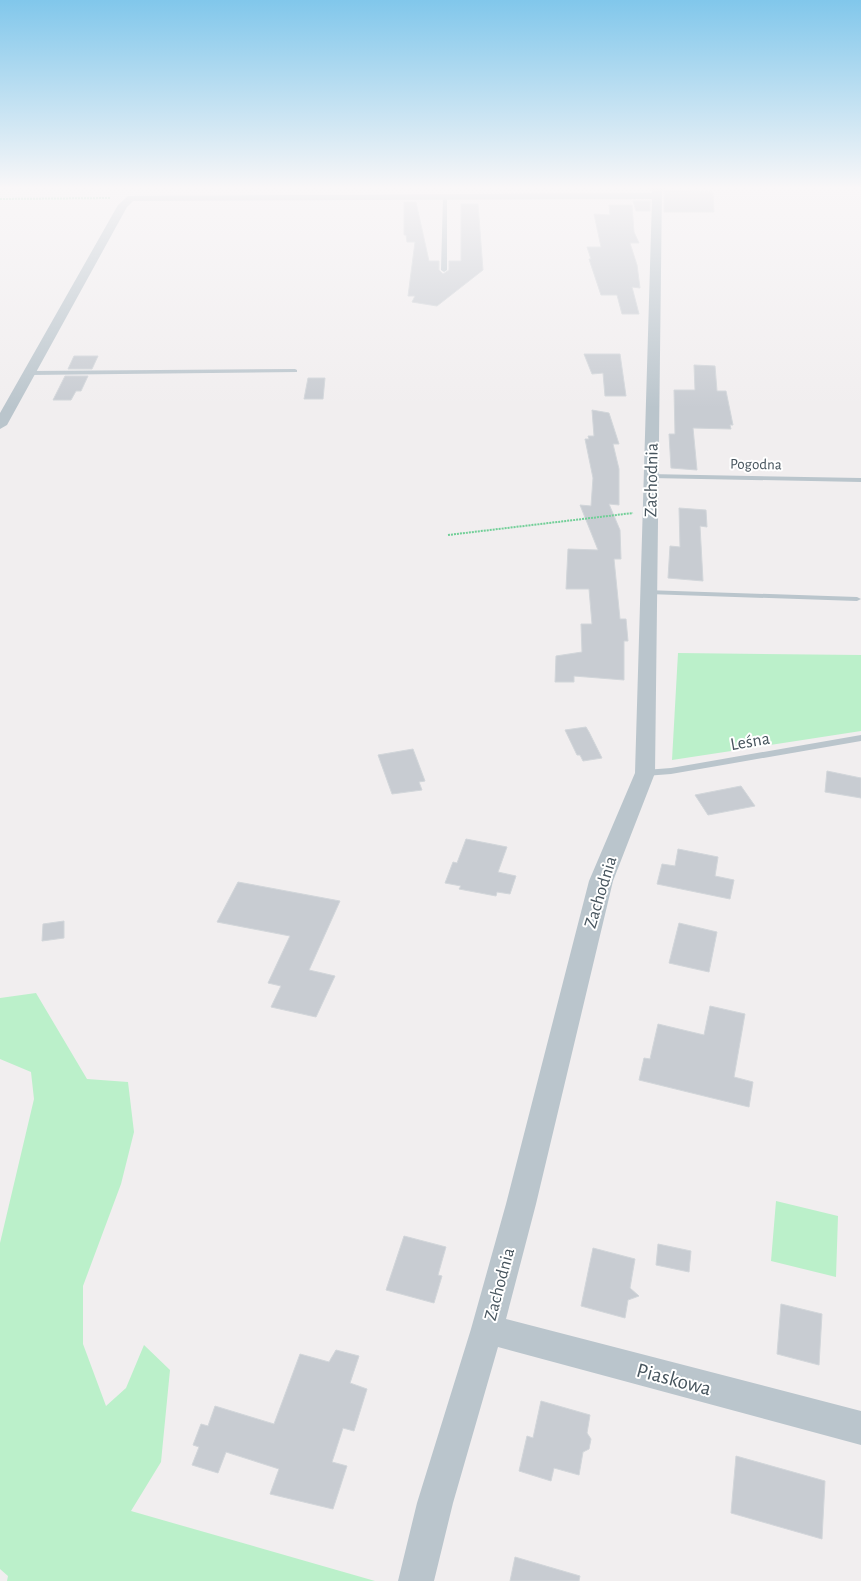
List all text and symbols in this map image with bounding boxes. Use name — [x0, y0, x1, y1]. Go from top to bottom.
street label: Zachodnia — [642, 443, 662, 517]
street label: Pogodna — [730, 457, 782, 472]
street label: Leśna — [729, 730, 771, 754]
street label: Zachodnia — [581, 854, 620, 930]
street label: Zachodnia — [482, 1246, 518, 1322]
street label: Piaskowa — [634, 1359, 714, 1400]

